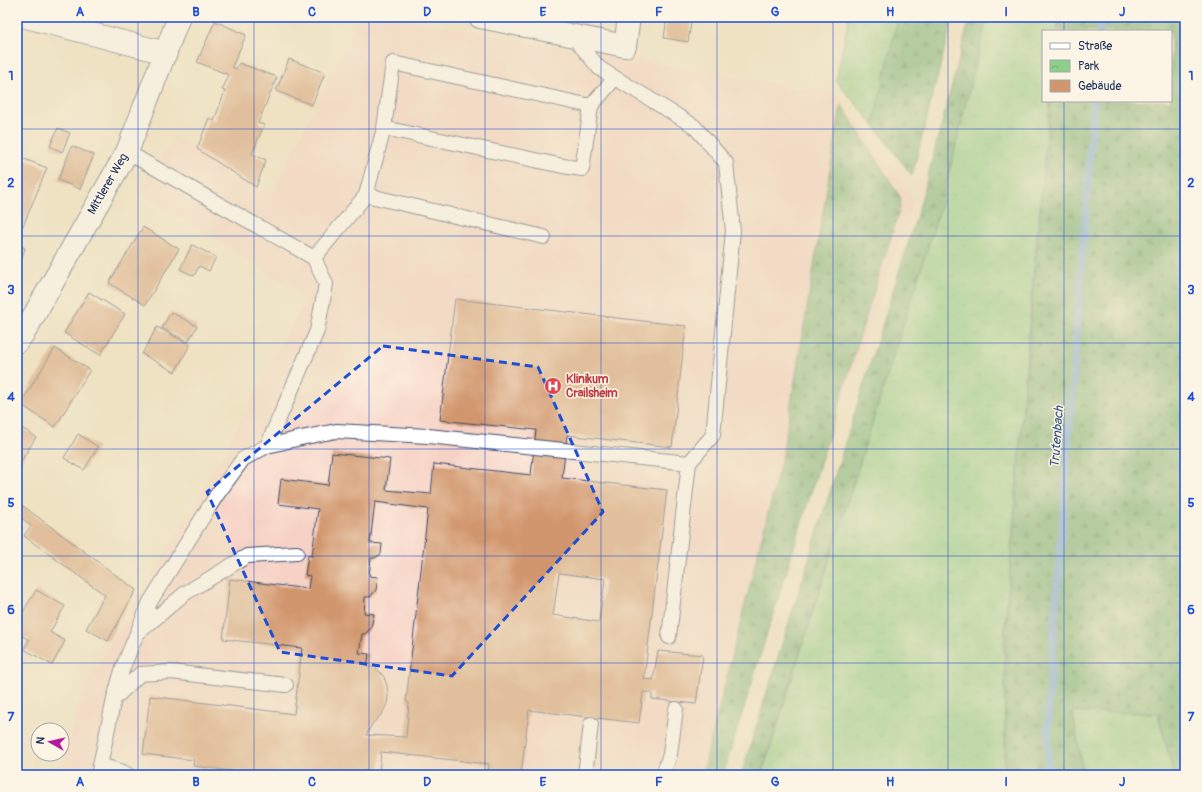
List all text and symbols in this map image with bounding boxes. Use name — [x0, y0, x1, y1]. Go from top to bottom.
text: A — [76, 4, 85, 20]
text: B — [192, 4, 200, 20]
text: C — [308, 4, 316, 20]
text: D — [423, 4, 431, 20]
text: E — [540, 4, 547, 20]
text: F — [655, 4, 663, 20]
text: G — [771, 4, 780, 20]
text: H — [886, 4, 894, 20]
text: I — [1004, 4, 1008, 20]
text: J — [1119, 4, 1125, 20]
legend — [1042, 30, 1172, 102]
text: Straße — [1078, 39, 1112, 54]
text: Park — [1078, 59, 1099, 74]
text: 1 — [8, 68, 14, 84]
text: 1 — [1188, 68, 1194, 84]
text: Gebäude — [1078, 79, 1122, 94]
street label: Mittlerer Weg — [84, 151, 132, 217]
text: 2 — [7, 175, 15, 191]
text: 2 — [1187, 175, 1195, 191]
text: 3 — [7, 282, 15, 298]
text: 3 — [1187, 282, 1195, 298]
place label: Klinikum Crailsheim — [566, 372, 618, 401]
hospital icon: Klinikum Crailsheim — [543, 376, 563, 396]
text: 4 — [7, 389, 15, 405]
text: 4 — [1187, 389, 1195, 405]
water label: Trutenbach — [1047, 405, 1067, 468]
text: 5 — [7, 495, 15, 511]
text: 5 — [1187, 495, 1195, 511]
text: 6 — [7, 602, 15, 618]
text: 6 — [1187, 602, 1195, 618]
text: 7 — [8, 709, 15, 725]
text: 7 — [1188, 709, 1195, 725]
north arrow — [30, 722, 70, 762]
text: N — [34, 736, 48, 745]
text: A — [76, 774, 85, 790]
text: B — [192, 774, 200, 790]
text: C — [308, 774, 316, 790]
text: D — [423, 774, 431, 790]
text: E — [540, 774, 547, 790]
text: F — [655, 774, 663, 790]
text: G — [771, 774, 780, 790]
text: H — [886, 774, 894, 790]
text: I — [1004, 774, 1008, 790]
text: J — [1119, 774, 1125, 790]

